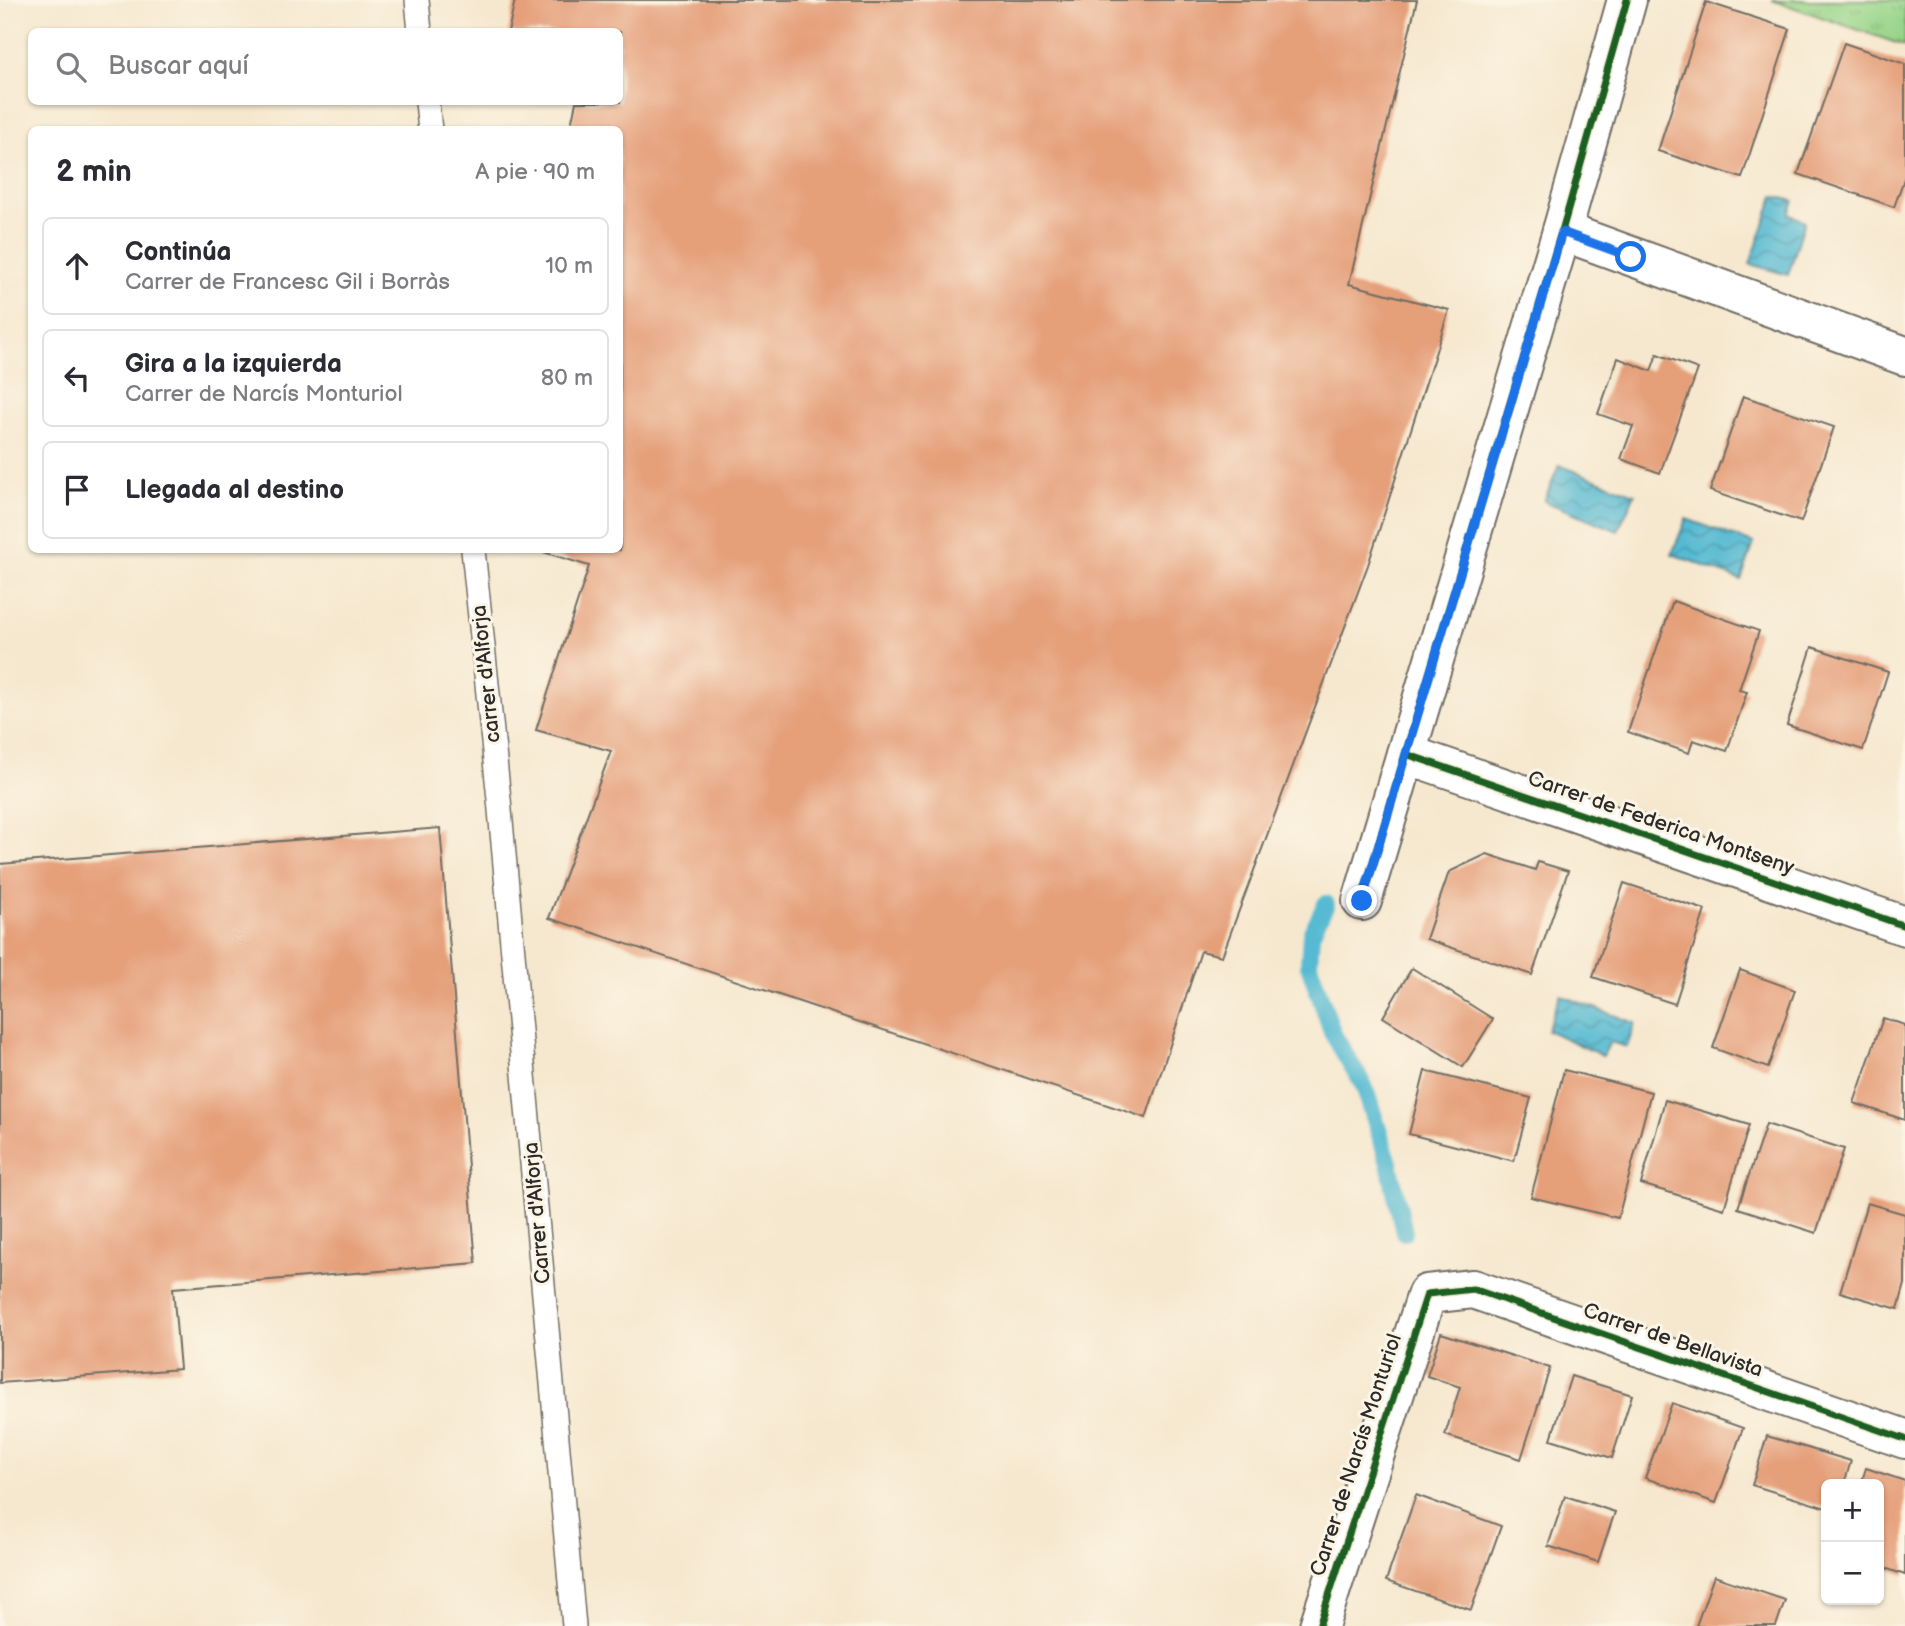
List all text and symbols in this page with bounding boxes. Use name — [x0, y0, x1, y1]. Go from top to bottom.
search box — [28, 28, 623, 105]
icon: search — [52, 48, 90, 86]
text: Buscar aquí — [108, 51, 249, 82]
text: 2 min — [56, 154, 132, 190]
text: A pie · 90 m — [475, 158, 595, 186]
text: Continúa — [125, 237, 232, 268]
route start — [1615, 241, 1646, 272]
icon: ahead — [58, 247, 96, 285]
text: 10 m — [545, 252, 593, 280]
text: Carrer de Francesc Gil i Borràs — [125, 268, 450, 296]
text: Gira a la izquierda — [125, 349, 342, 380]
icon: left — [58, 359, 96, 397]
text: 80 m — [541, 364, 593, 392]
text: Carrer de Narcís Monturiol — [125, 380, 403, 408]
icon: arrive — [58, 471, 96, 509]
text: Llegada al destino — [125, 475, 344, 506]
street label: carrer d'Alforja — [466, 604, 506, 744]
street label: Carrer de Federica Montseny — [1525, 766, 1798, 881]
route end — [1346, 885, 1377, 916]
street label: Carrer d'Alforja — [518, 1141, 556, 1285]
street label: Carrer de Bellavista — [1580, 1298, 1766, 1382]
street label: Carrer de Narcís Monturiol — [1305, 1331, 1407, 1579]
map controls — [1821, 1479, 1884, 1605]
button: + — [1821, 1479, 1884, 1542]
button: − — [1821, 1542, 1884, 1605]

